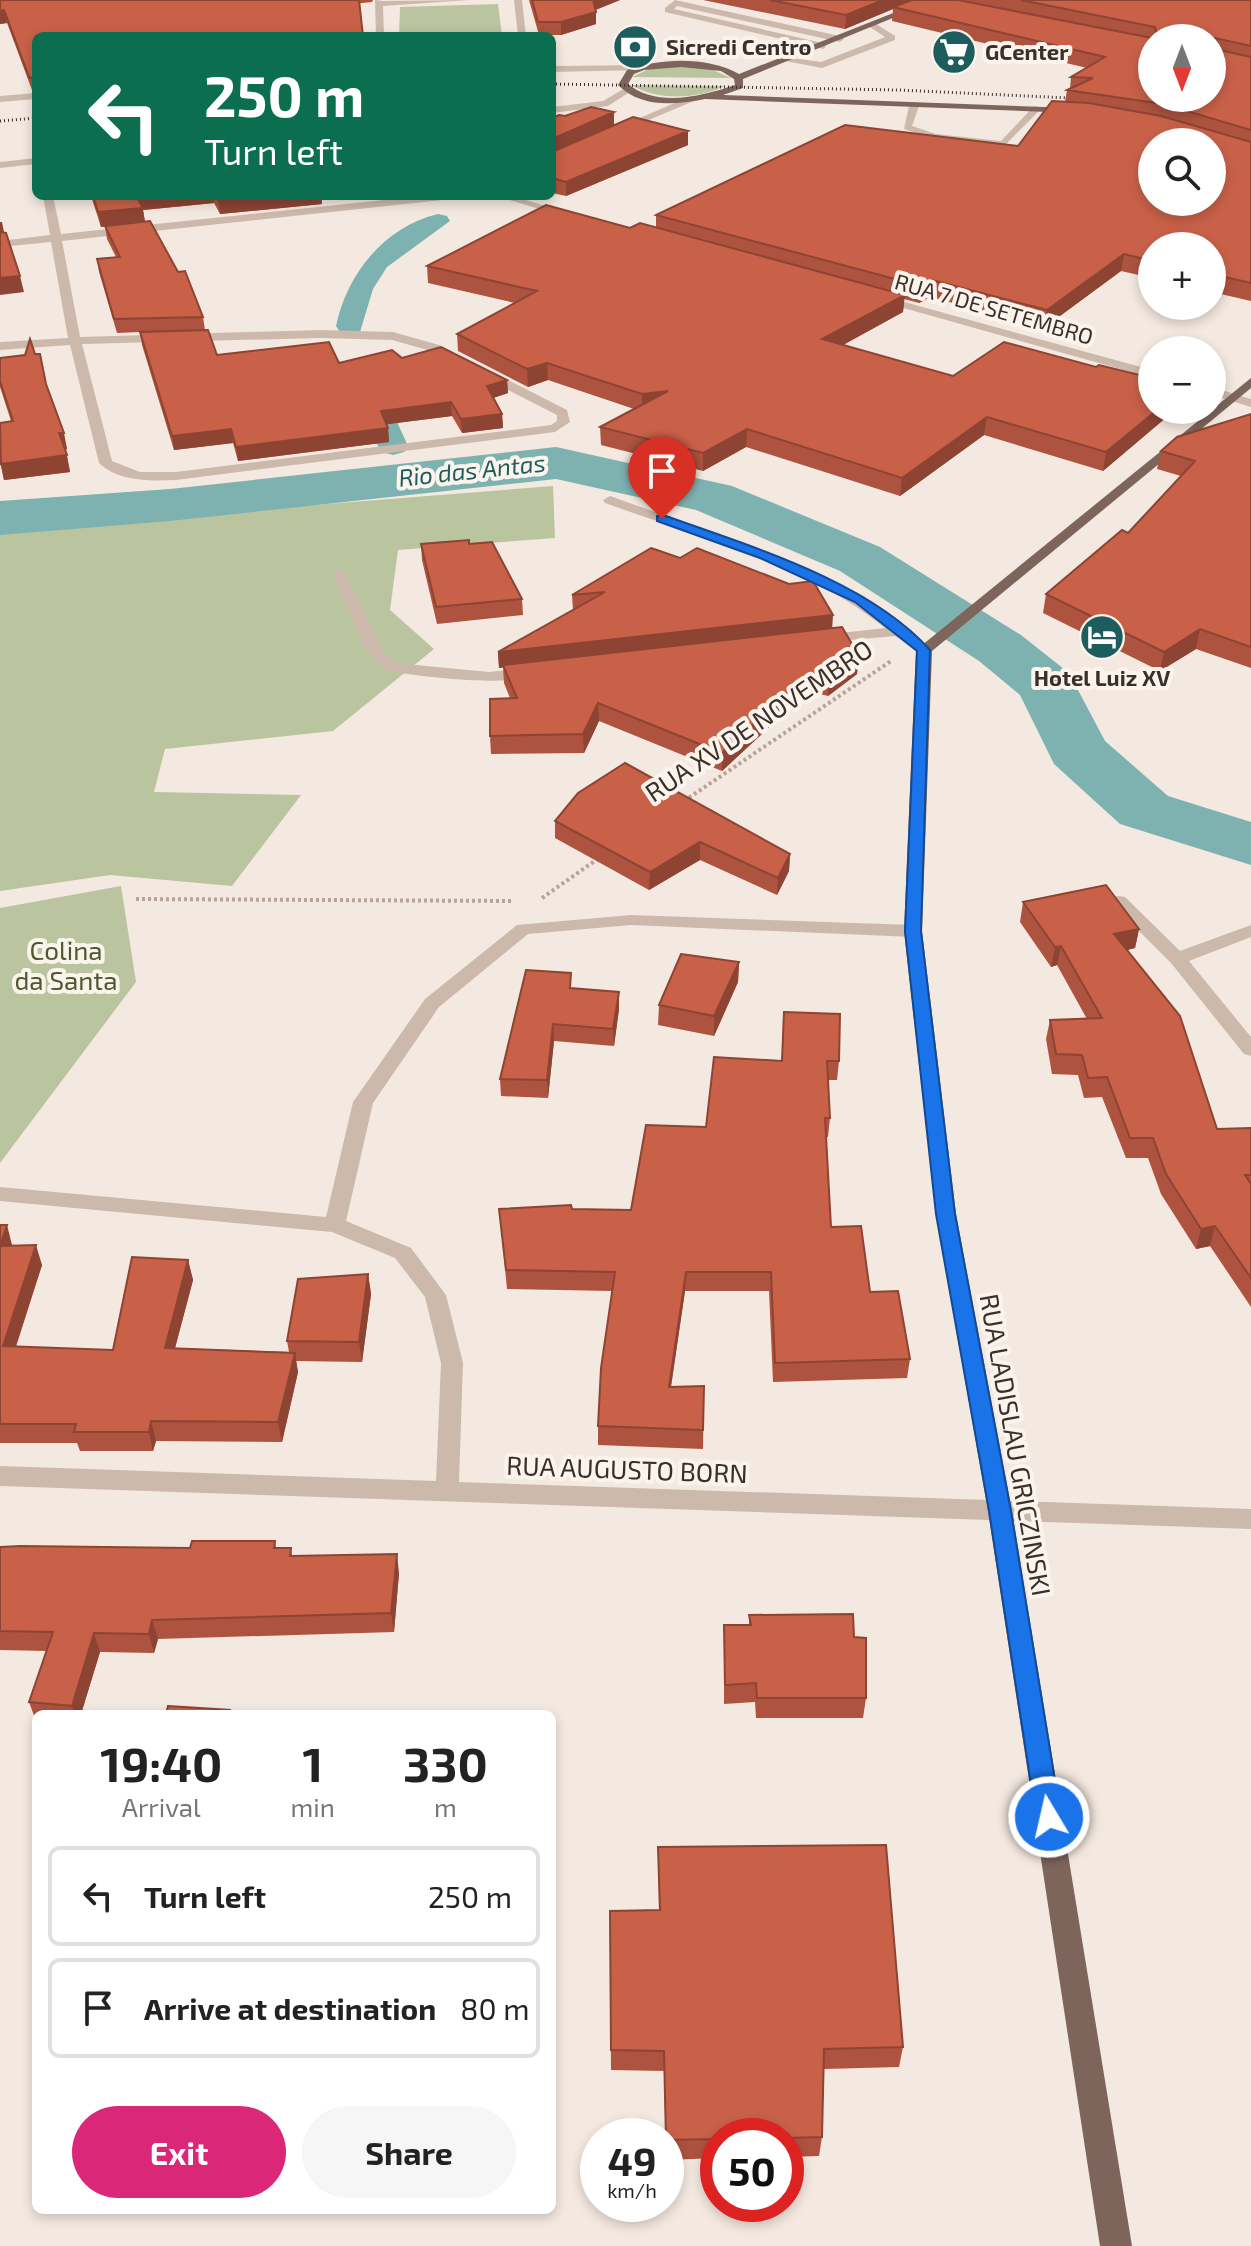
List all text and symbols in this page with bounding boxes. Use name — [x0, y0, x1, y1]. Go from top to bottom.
bank icon: Sicredi Centro — [611, 23, 659, 71]
north arrow — [1138, 24, 1226, 112]
map controls — [1138, 24, 1226, 424]
supermarket icon: GCenter — [930, 28, 978, 76]
place label: Sicredi Centro — [666, 33, 812, 59]
place label: GCenter — [985, 38, 1069, 64]
text: 250 m — [204, 61, 364, 128]
icon: left — [72, 64, 176, 168]
button: search — [1138, 128, 1226, 216]
text: Turn left — [204, 129, 343, 172]
button: + — [1138, 232, 1226, 320]
street label: RUA 7 DE SETEMBRO — [892, 267, 1096, 349]
button: − — [1138, 336, 1226, 424]
pin — [628, 437, 696, 519]
water label: Rio das Antas — [397, 447, 547, 492]
icon: arrive — [640, 449, 684, 493]
hotel icon: Hotel Luiz XV — [1078, 613, 1126, 661]
street label: RUA XV DE NOVEMBRO — [639, 632, 878, 807]
place label: Hotel Luiz XV — [1034, 664, 1170, 690]
park label: Colina da Santa — [14, 934, 118, 995]
street label: RUA LADISLAU GRICZINSKI — [975, 1291, 1058, 1598]
street label: RUA AUGUSTO BORN — [506, 1449, 748, 1488]
text: 19:40 — [100, 1734, 222, 1792]
text: 1 — [302, 1734, 323, 1792]
text: 330 — [403, 1734, 488, 1792]
position arrow — [1007, 1775, 1091, 1859]
text: Arrival — [122, 1791, 201, 1822]
text: min — [291, 1791, 335, 1822]
text: m — [434, 1791, 457, 1822]
icon: left — [76, 1874, 120, 1918]
text: Turn left — [144, 1878, 266, 1914]
text: 250 m — [428, 1878, 512, 1914]
icon: arrive — [76, 1986, 120, 2030]
text: Arrive at destination — [144, 1990, 436, 2026]
text: 80 m — [460, 1990, 530, 2026]
button: Exit — [72, 2106, 286, 2198]
button: Share — [302, 2106, 516, 2198]
speed limit sign: 50 — [700, 2118, 804, 2222]
text: 49 — [607, 2136, 657, 2184]
text: km/h — [607, 2178, 657, 2202]

